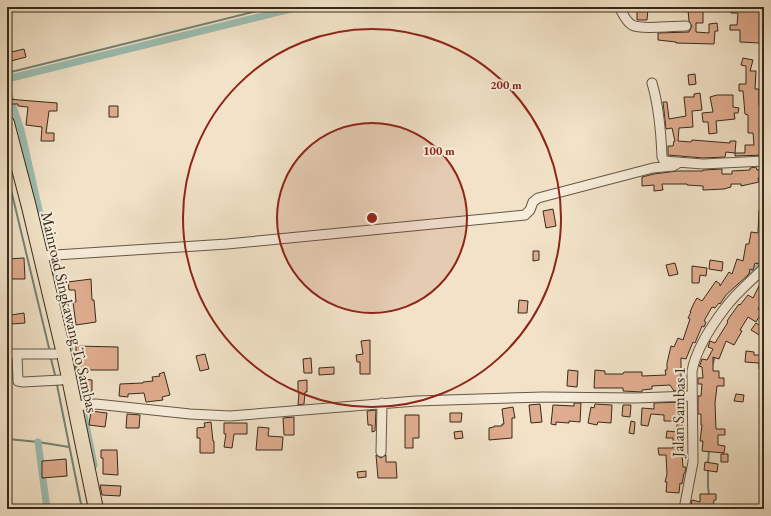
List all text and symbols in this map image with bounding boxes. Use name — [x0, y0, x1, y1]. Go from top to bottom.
text: 200 m — [490, 77, 522, 93]
text: 100 m — [423, 143, 455, 159]
street label: Mainroad Singkawang To Sambas — [36, 210, 103, 415]
centre of rings — [365, 211, 379, 225]
street label: Jalan Sambas 1 — [667, 367, 690, 459]

